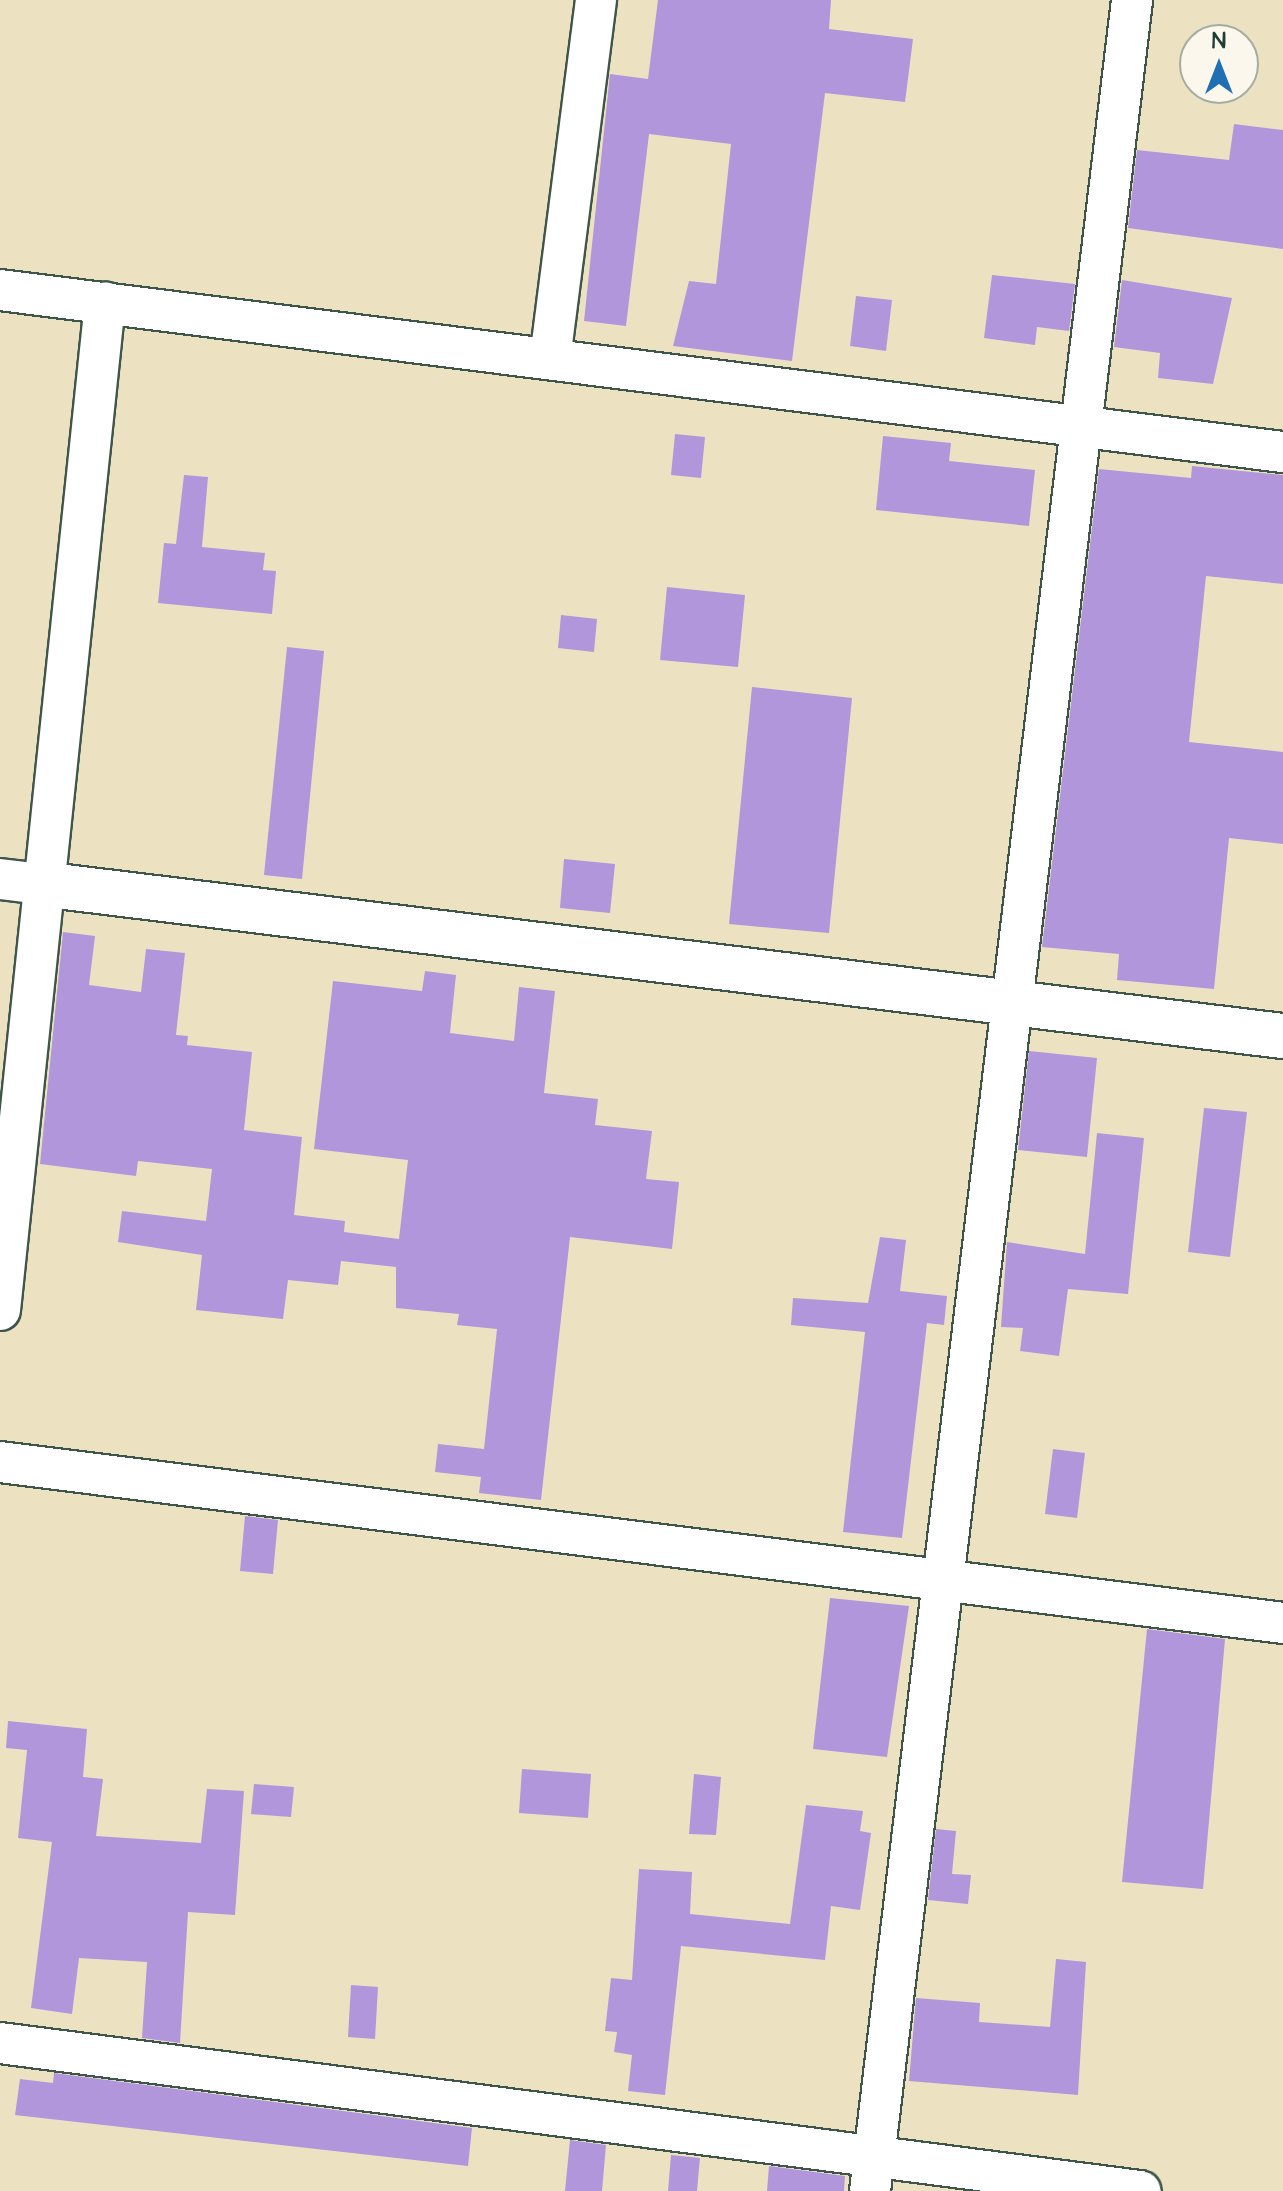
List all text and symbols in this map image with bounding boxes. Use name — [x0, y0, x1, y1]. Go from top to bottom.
north arrow — [1179, 24, 1259, 104]
text: N — [1212, 26, 1226, 57]

